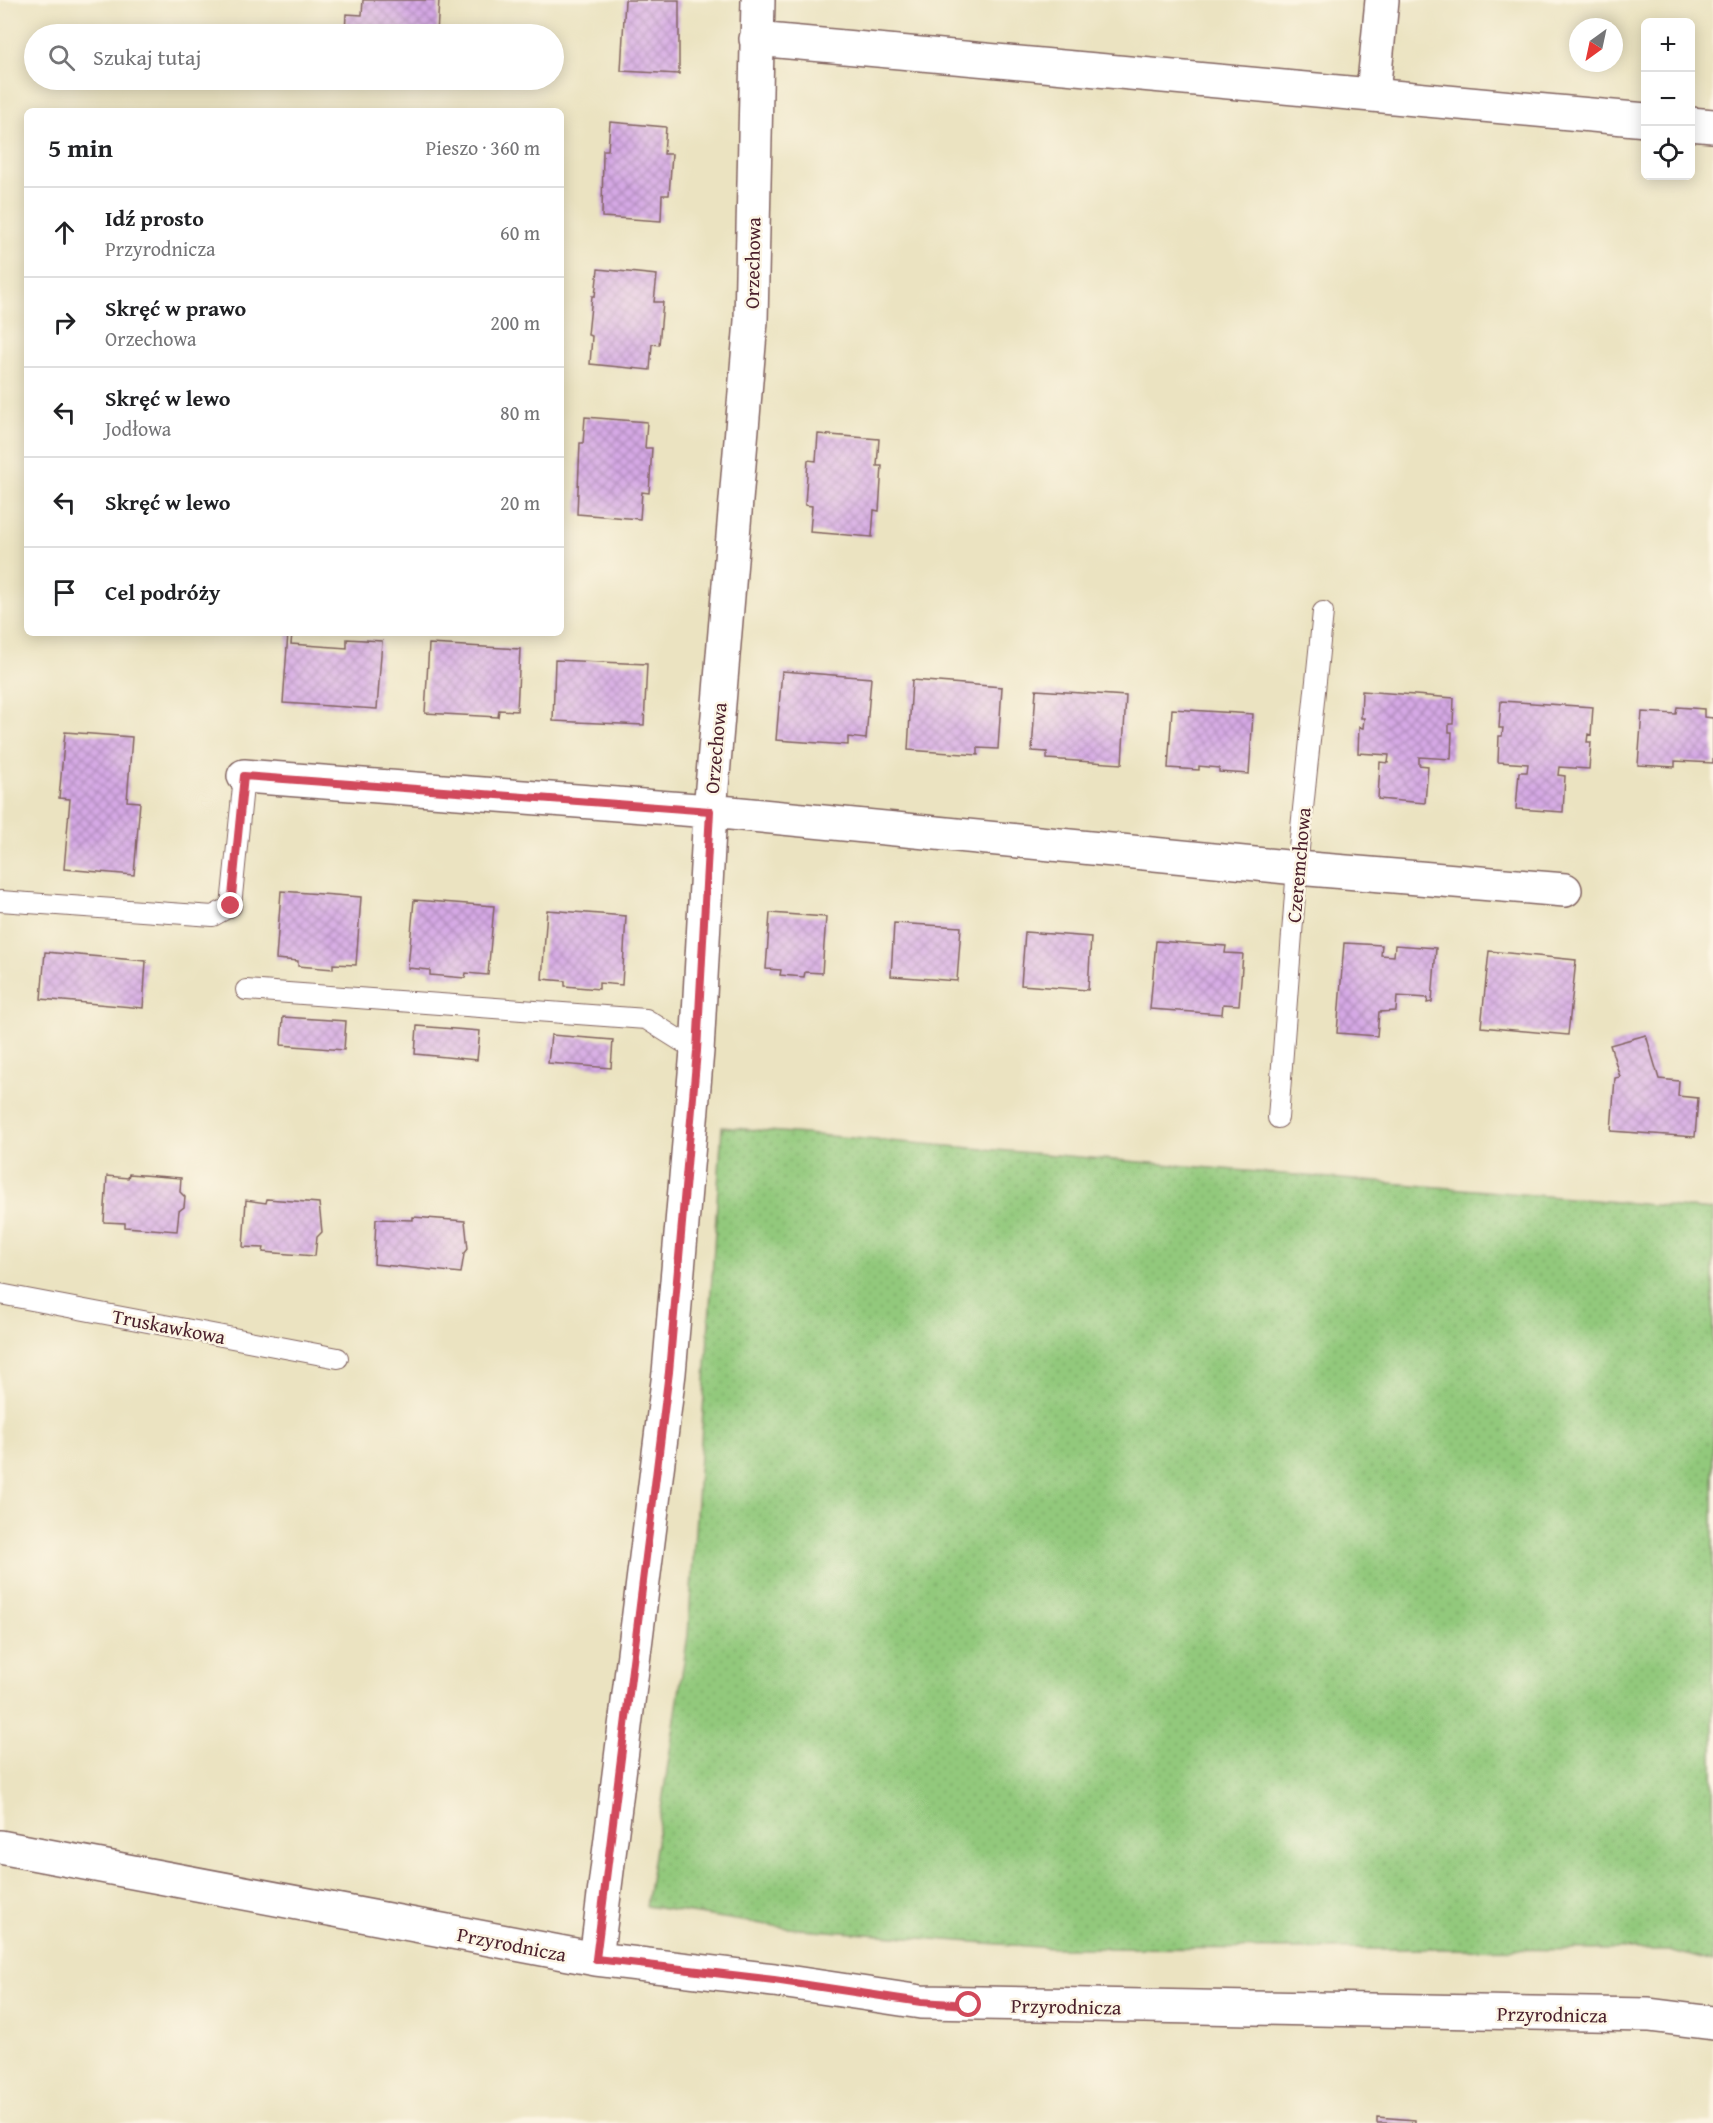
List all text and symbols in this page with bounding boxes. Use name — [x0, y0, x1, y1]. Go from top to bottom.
north arrow — [1569, 18, 1623, 72]
map controls — [1641, 18, 1695, 180]
button: + — [1641, 18, 1695, 72]
search box — [24, 24, 564, 90]
icon: search — [45, 41, 78, 74]
text: Szukaj tutaj — [93, 41, 201, 73]
button: − — [1641, 72, 1695, 126]
button: locate — [1641, 126, 1695, 180]
text: 5 min — [48, 128, 113, 167]
text: Pieszo · 360 m — [426, 133, 540, 162]
text: Idź prosto — [105, 202, 204, 234]
icon: ahead — [48, 216, 81, 249]
street label: Orzechowa — [737, 216, 767, 309]
text: 60 m — [500, 218, 540, 247]
text: Przyrodnicza — [105, 234, 215, 263]
text: Skręć w prawo — [105, 292, 246, 324]
icon: right — [48, 306, 81, 339]
text: 200 m — [490, 308, 540, 337]
text: Orzechowa — [105, 324, 197, 353]
text: Skręć w lewo — [105, 382, 231, 414]
icon: left — [48, 396, 81, 429]
text: 80 m — [500, 398, 540, 427]
text: Jodłowa — [105, 414, 171, 443]
icon: left — [48, 486, 81, 519]
text: Skręć w lewo — [105, 486, 231, 518]
text: 20 m — [500, 488, 540, 517]
icon: arrive — [48, 576, 81, 609]
text: Cel podróży — [105, 576, 220, 608]
street label: Orzechowa — [697, 701, 733, 795]
street label: Czeremchowa — [1279, 806, 1318, 924]
route end — [217, 892, 243, 918]
street label: Truskawkowa — [110, 1301, 229, 1351]
street label: Przyrodnicza — [455, 1919, 570, 1969]
route start — [955, 1991, 981, 2017]
street label: Przyrodnicza — [1011, 1991, 1122, 2021]
street label: Przyrodnicza — [1497, 1999, 1608, 2029]

